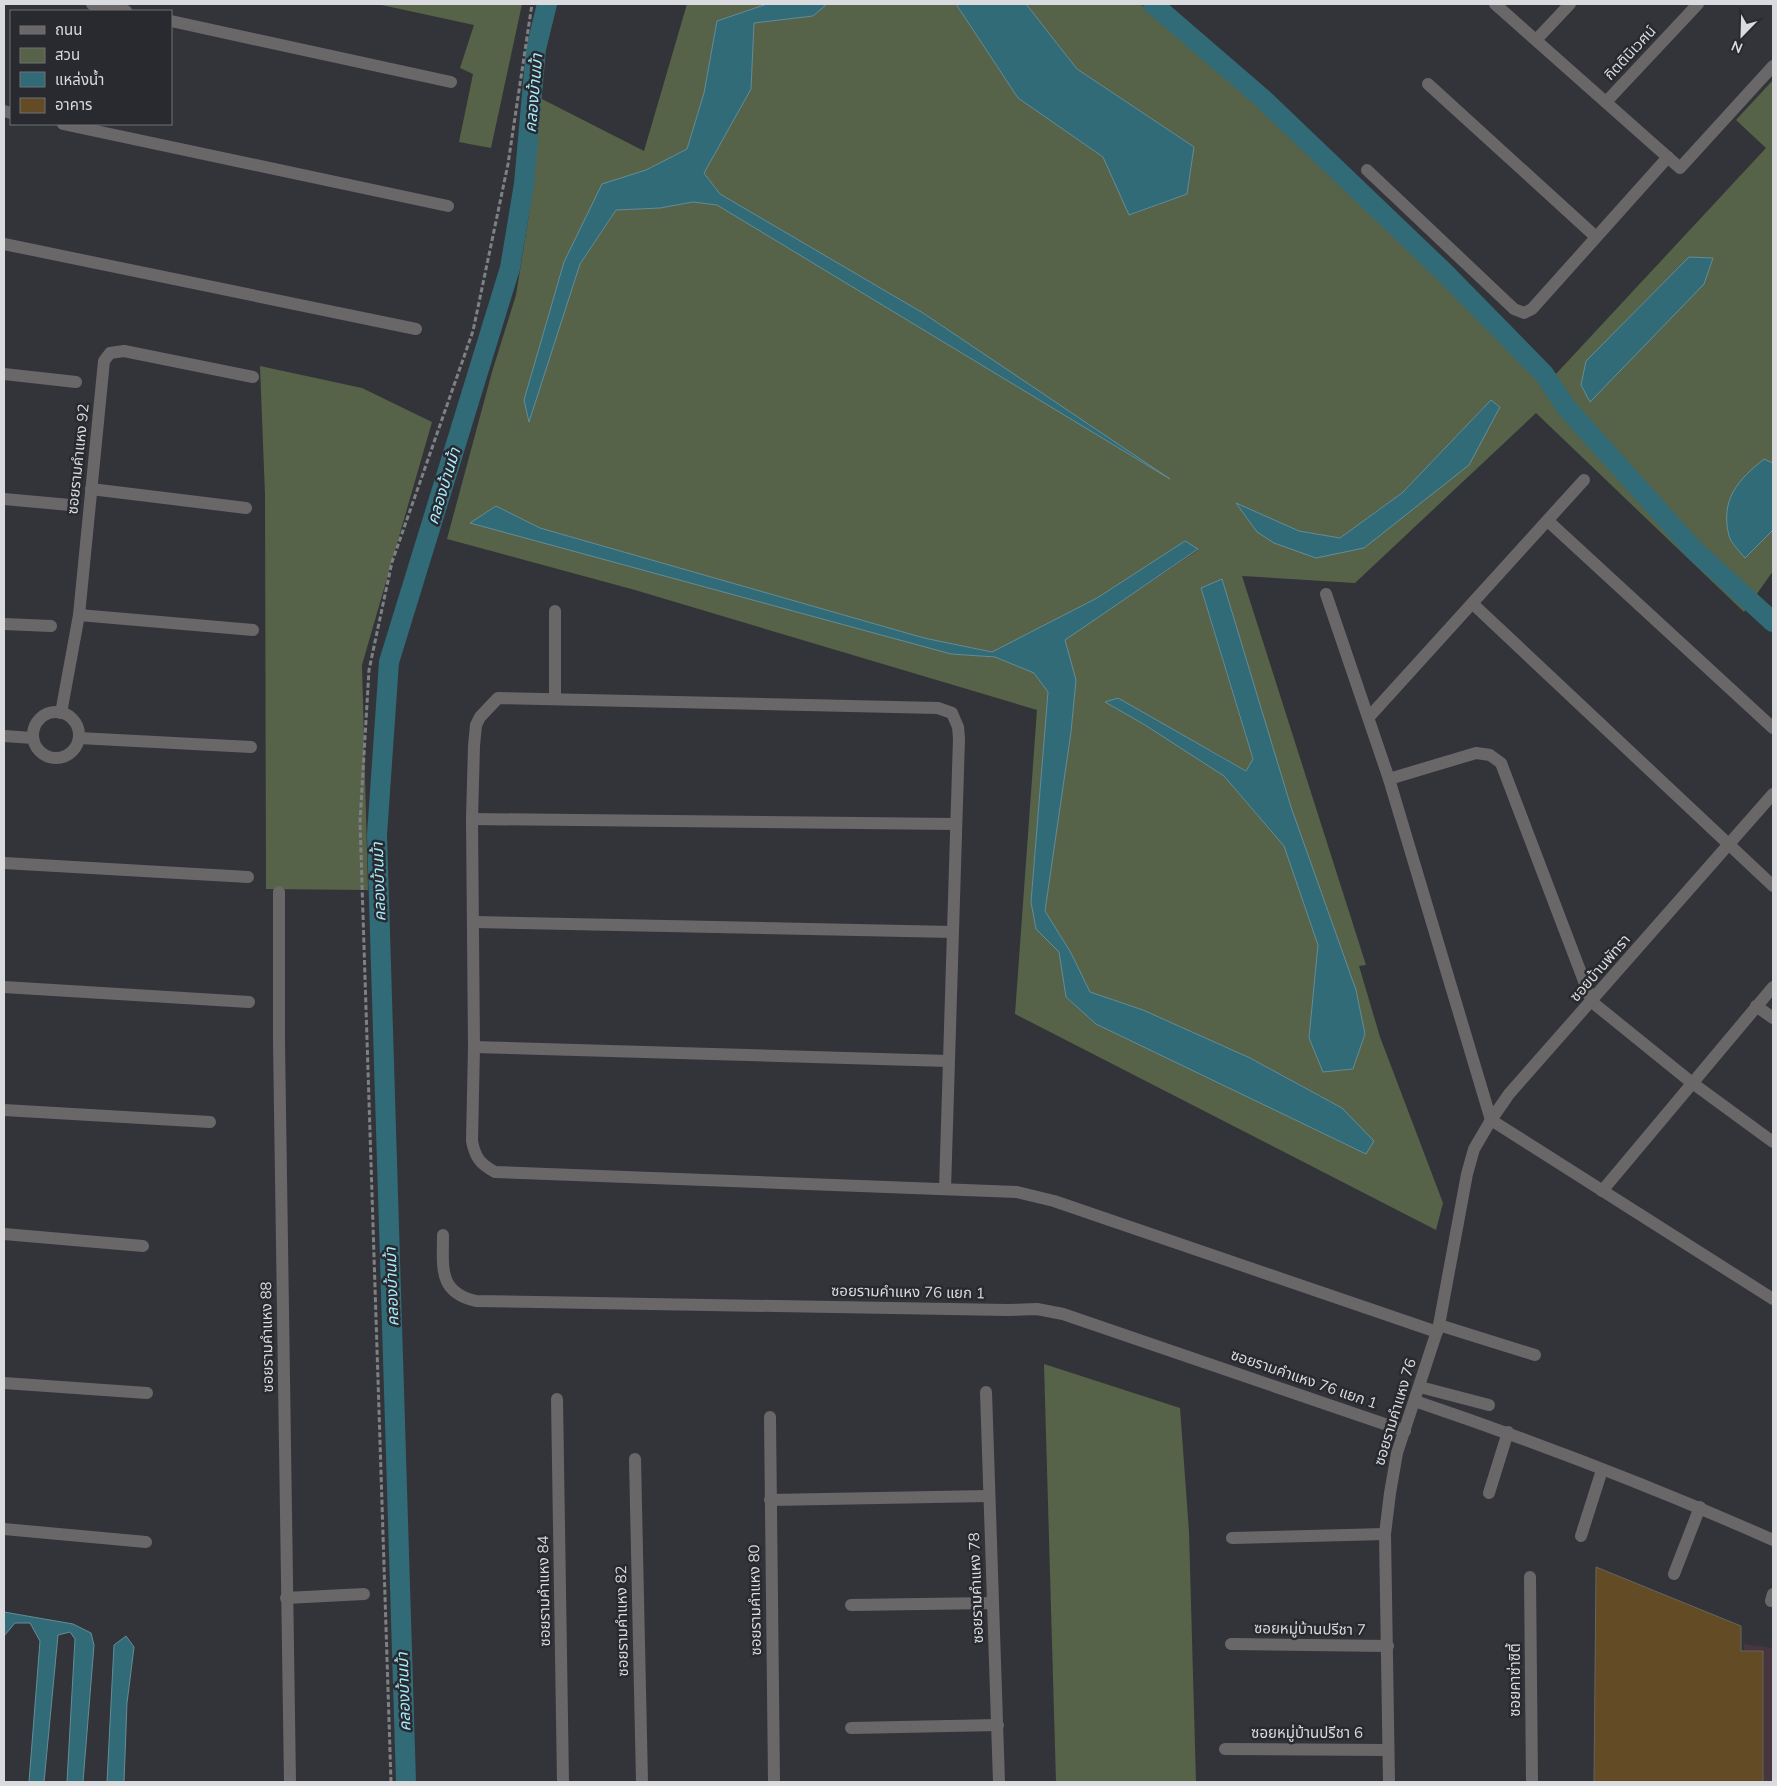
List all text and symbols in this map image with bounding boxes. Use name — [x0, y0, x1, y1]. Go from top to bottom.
legend — [10, 10, 172, 125]
north arrow — [1717, 10, 1767, 60]
text: ถนน — [55, 20, 82, 39]
street label: กิตตินิเวศน์ — [1600, 21, 1660, 84]
text: N — [1729, 37, 1745, 57]
text: สวน — [55, 45, 80, 64]
water label: คลองบ้านม้า — [520, 51, 547, 133]
text: แหล่งน้ำ — [55, 69, 104, 89]
text: อาคาร — [55, 95, 92, 114]
street label: ซอยรามคําแหง 92 — [62, 403, 93, 515]
water label: คลองบ้านม้า — [422, 444, 465, 527]
water label: คลองบ้านม้า — [367, 841, 389, 922]
street label: ซอยบ้านพัทรา — [1565, 930, 1634, 1005]
water label: คลองบ้านม้า — [380, 1246, 402, 1327]
street label: ซอยรามคำแหง 88 — [256, 1281, 277, 1393]
street label: ซอยรามคำแหง 76 แยก 1 — [831, 1281, 985, 1302]
street label: ซอยรามคำแหง 76 แยก 1 — [1228, 1344, 1380, 1413]
street label: ซอยรามคำแหง 76 — [1369, 1356, 1420, 1468]
street label: ซอยรามคำแหง 78 — [964, 1532, 987, 1644]
street label: ซอยรามคำแหง 84 — [533, 1535, 554, 1647]
street label: ซอยรามคำแหง 80 — [744, 1544, 765, 1656]
street label: ซอยรามคำแหง 82 — [611, 1565, 632, 1677]
street label: ซอยหมู่บ้านปรีชา 7 — [1254, 1618, 1366, 1639]
street label: ซอยคาซ่าซิตี้ — [1504, 1643, 1524, 1717]
water label: คลองบ้านม้า — [392, 1651, 414, 1732]
street label: ซอยหมู่บ้านปรีชา 6 — [1251, 1723, 1363, 1742]

